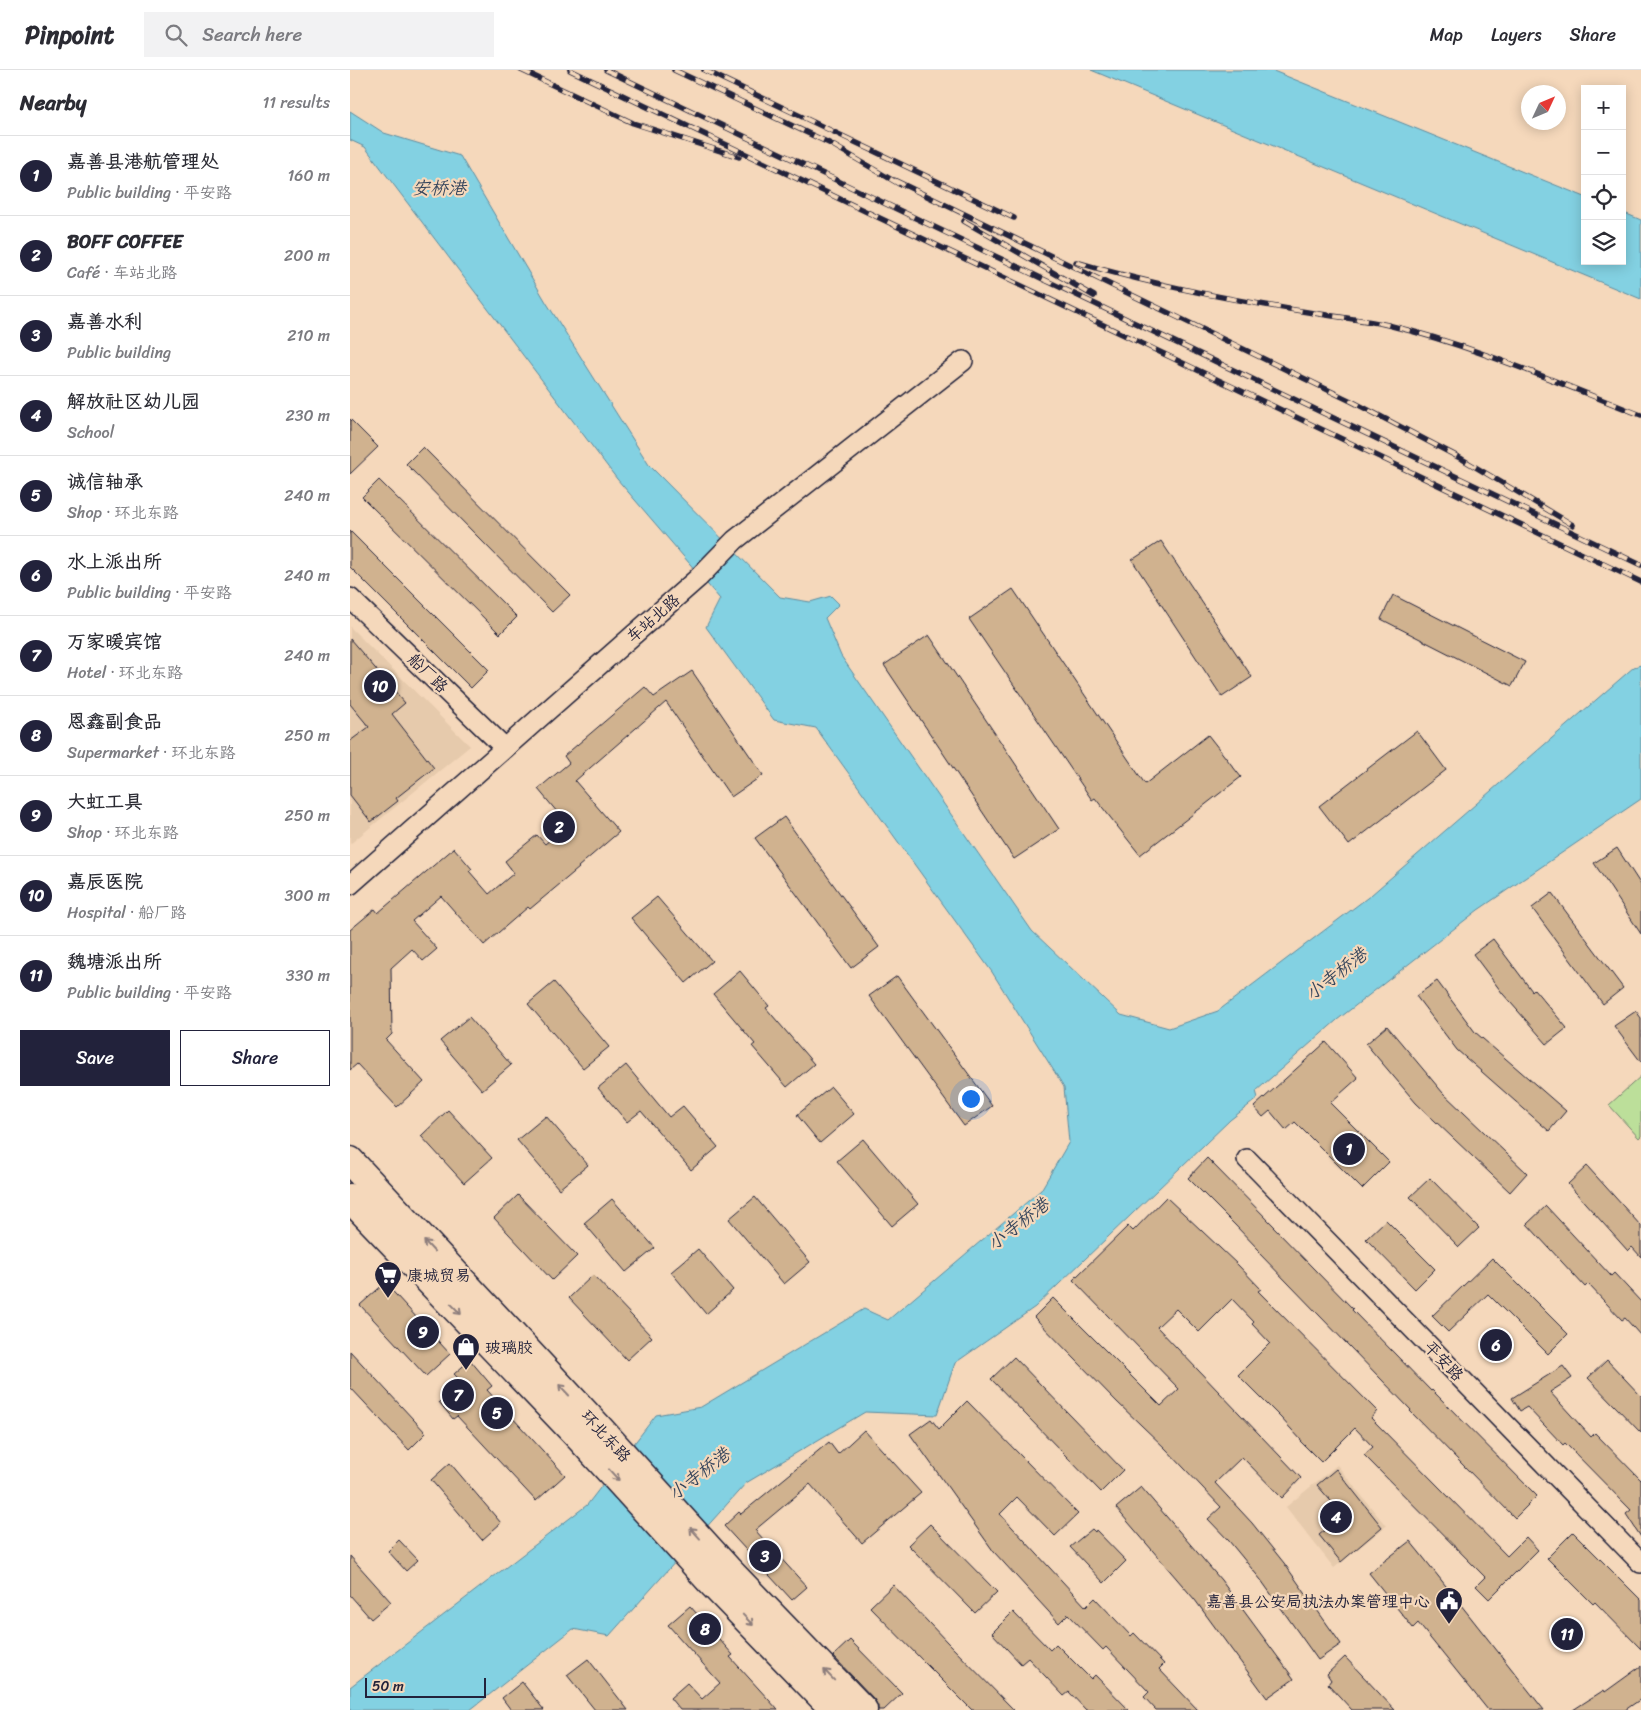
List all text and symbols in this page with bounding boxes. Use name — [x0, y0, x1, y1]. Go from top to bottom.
search box — [144, 12, 494, 57]
text: Pinpoint — [25, 14, 114, 56]
text: Search here — [202, 18, 302, 51]
text: Map — [1430, 19, 1463, 51]
text: Layers — [1491, 19, 1542, 51]
text: Share — [1570, 19, 1616, 51]
icon: search — [162, 21, 190, 49]
text: Nearby — [20, 84, 86, 122]
north arrow — [1521, 85, 1566, 130]
map controls — [1581, 85, 1626, 265]
button: + — [1581, 85, 1626, 130]
text: 11 results — [262, 88, 330, 117]
button: − — [1581, 130, 1626, 175]
text: 嘉善县港航管理处 — [67, 145, 219, 178]
text: 1 — [33, 161, 39, 190]
text: 160 m — [287, 161, 330, 190]
water label: 安桥港 — [412, 172, 468, 204]
button: locate — [1581, 175, 1626, 220]
text: Public building · 平安路 — [67, 178, 232, 207]
button: layers — [1581, 220, 1626, 265]
text: BOFF COFFEE — [67, 225, 183, 258]
text: 2 — [31, 241, 41, 270]
text: 200 m — [284, 241, 330, 270]
text: Café · 车站北路 — [67, 258, 177, 287]
text: 嘉善水利 — [67, 305, 143, 338]
text: 3 — [32, 321, 40, 350]
text: 210 m — [287, 321, 330, 350]
text: Public building — [67, 338, 171, 367]
text: 解放社区幼儿园 — [67, 385, 200, 418]
text: 4 — [31, 401, 41, 430]
text: 230 m — [285, 401, 330, 430]
text: School — [67, 418, 114, 447]
text: 诚信轴承 — [67, 465, 143, 498]
text: 5 — [31, 481, 41, 510]
text: 240 m — [284, 481, 330, 510]
text: Shop · 环北东路 — [67, 498, 179, 527]
text: 水上派出所 — [67, 545, 162, 578]
text: 6 — [31, 561, 41, 590]
text: 240 m — [284, 561, 330, 590]
text: Public building · 平安路 — [67, 578, 232, 607]
street label: 车站北路 — [619, 586, 687, 650]
text: 万家暖宾馆 — [67, 625, 162, 658]
text: 7 — [31, 641, 41, 670]
text: 240 m — [284, 641, 330, 670]
street label: 船厂路 — [401, 646, 455, 700]
text: Hotel · 环北东路 — [67, 658, 183, 687]
pin: 10 — [364, 667, 396, 705]
text: 恩鑫副食品 — [67, 705, 162, 738]
text: 8 — [31, 721, 41, 750]
text: 250 m — [284, 721, 330, 750]
text: Supermarket · 环北东路 — [67, 738, 236, 767]
text: 大虹工具 — [67, 785, 143, 818]
text: 9 — [31, 801, 41, 830]
text: 250 m — [284, 801, 330, 830]
pin: 2 — [543, 808, 575, 846]
text: Shop · 环北东路 — [67, 818, 179, 847]
text: 嘉辰医院 — [67, 865, 143, 898]
text: 10 — [28, 881, 44, 910]
text: 300 m — [285, 881, 330, 910]
text: Hospital · 船厂路 — [67, 898, 186, 927]
water label: 小寺桥港 — [1298, 938, 1376, 1009]
text: 魏塘派出所 — [67, 945, 162, 978]
text: 11 — [29, 961, 43, 990]
text: 330 m — [286, 961, 330, 990]
text: Public building · 平安路 — [67, 978, 232, 1007]
button: Save — [20, 1030, 170, 1086]
button: Share — [180, 1030, 330, 1086]
your location — [958, 1086, 984, 1112]
pin: 1 — [1333, 1130, 1365, 1168]
water label: 小寺桥港 — [980, 1188, 1058, 1259]
one-way arrow — [423, 1239, 435, 1252]
supermarket icon: 康城贸易 — [373, 1260, 403, 1299]
place label: 康城贸易 — [407, 1261, 471, 1290]
one-way arrow — [450, 1302, 462, 1315]
pin: 9 — [407, 1313, 439, 1351]
pin: 6 — [1480, 1326, 1512, 1364]
shop icon: 玻璃胶 — [451, 1332, 481, 1371]
place label: 玻璃胶 — [485, 1333, 533, 1362]
street label: 平安路 — [1417, 1334, 1471, 1388]
pin: 7 — [442, 1376, 474, 1414]
one-way arrow — [558, 1384, 570, 1397]
pin: 5 — [481, 1394, 513, 1432]
street label: 环北东路 — [574, 1403, 638, 1469]
water label: 小寺桥港 — [661, 1438, 739, 1509]
one-way arrow — [608, 1469, 620, 1482]
pin: 4 — [1320, 1498, 1352, 1536]
one-way arrow — [689, 1527, 700, 1540]
pin: 3 — [749, 1537, 781, 1575]
public building icon: 嘉善县公安局执法办案管理中心 — [1434, 1586, 1464, 1625]
place label: 嘉善县公安局执法办案管理中心 — [1206, 1587, 1430, 1616]
pin: 8 — [689, 1610, 721, 1648]
one-way arrow — [742, 1614, 754, 1626]
pin: 11 — [1551, 1615, 1583, 1653]
one-way arrow — [823, 1669, 835, 1681]
text: 50 m — [372, 1674, 404, 1699]
scale bar — [365, 1675, 486, 1698]

